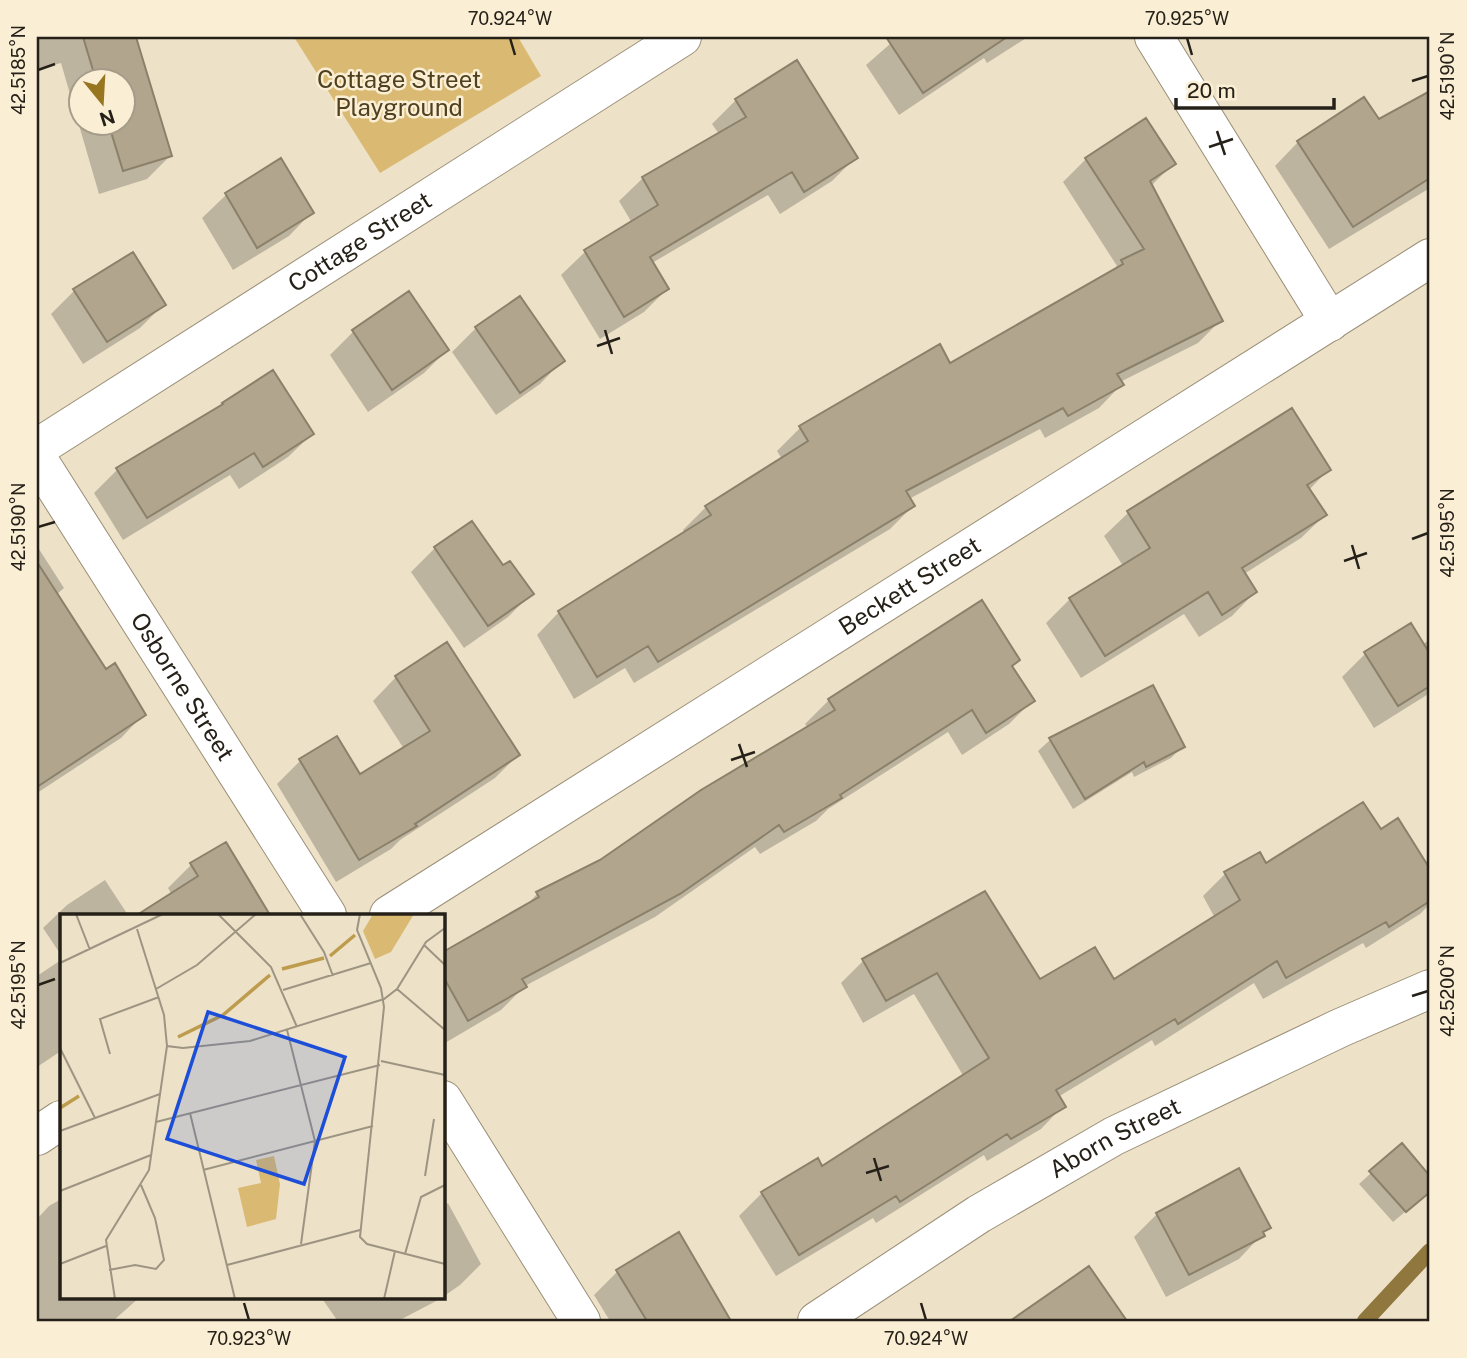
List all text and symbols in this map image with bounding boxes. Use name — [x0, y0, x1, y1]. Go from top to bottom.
text: 70.924°W — [468, 8, 552, 29]
text: 70.925°W — [1145, 8, 1229, 29]
text: 42.5185°N — [8, 25, 29, 115]
text: 42.5190°N — [1437, 32, 1458, 121]
park label: Cottage Street Playground — [317, 65, 481, 121]
north arrow — [66, 66, 136, 136]
scale bar — [1176, 66, 1334, 110]
text: 20 m — [1187, 78, 1236, 103]
text: N — [97, 105, 118, 131]
street label: Cottage Street — [283, 185, 436, 297]
text: 42.5190°N — [8, 483, 29, 572]
text: 42.5195°N — [1437, 488, 1458, 578]
street label: Beckett Street — [833, 530, 985, 640]
street label: Osborne Street — [126, 607, 240, 766]
inset map — [60, 914, 444, 1298]
text: 42.5195°N — [8, 940, 29, 1030]
text: 42.5200°N — [1437, 945, 1458, 1037]
street label: Aborn Street — [1044, 1091, 1185, 1183]
text: 70.923°W — [207, 1328, 291, 1349]
text: 70.924°W — [884, 1328, 968, 1349]

